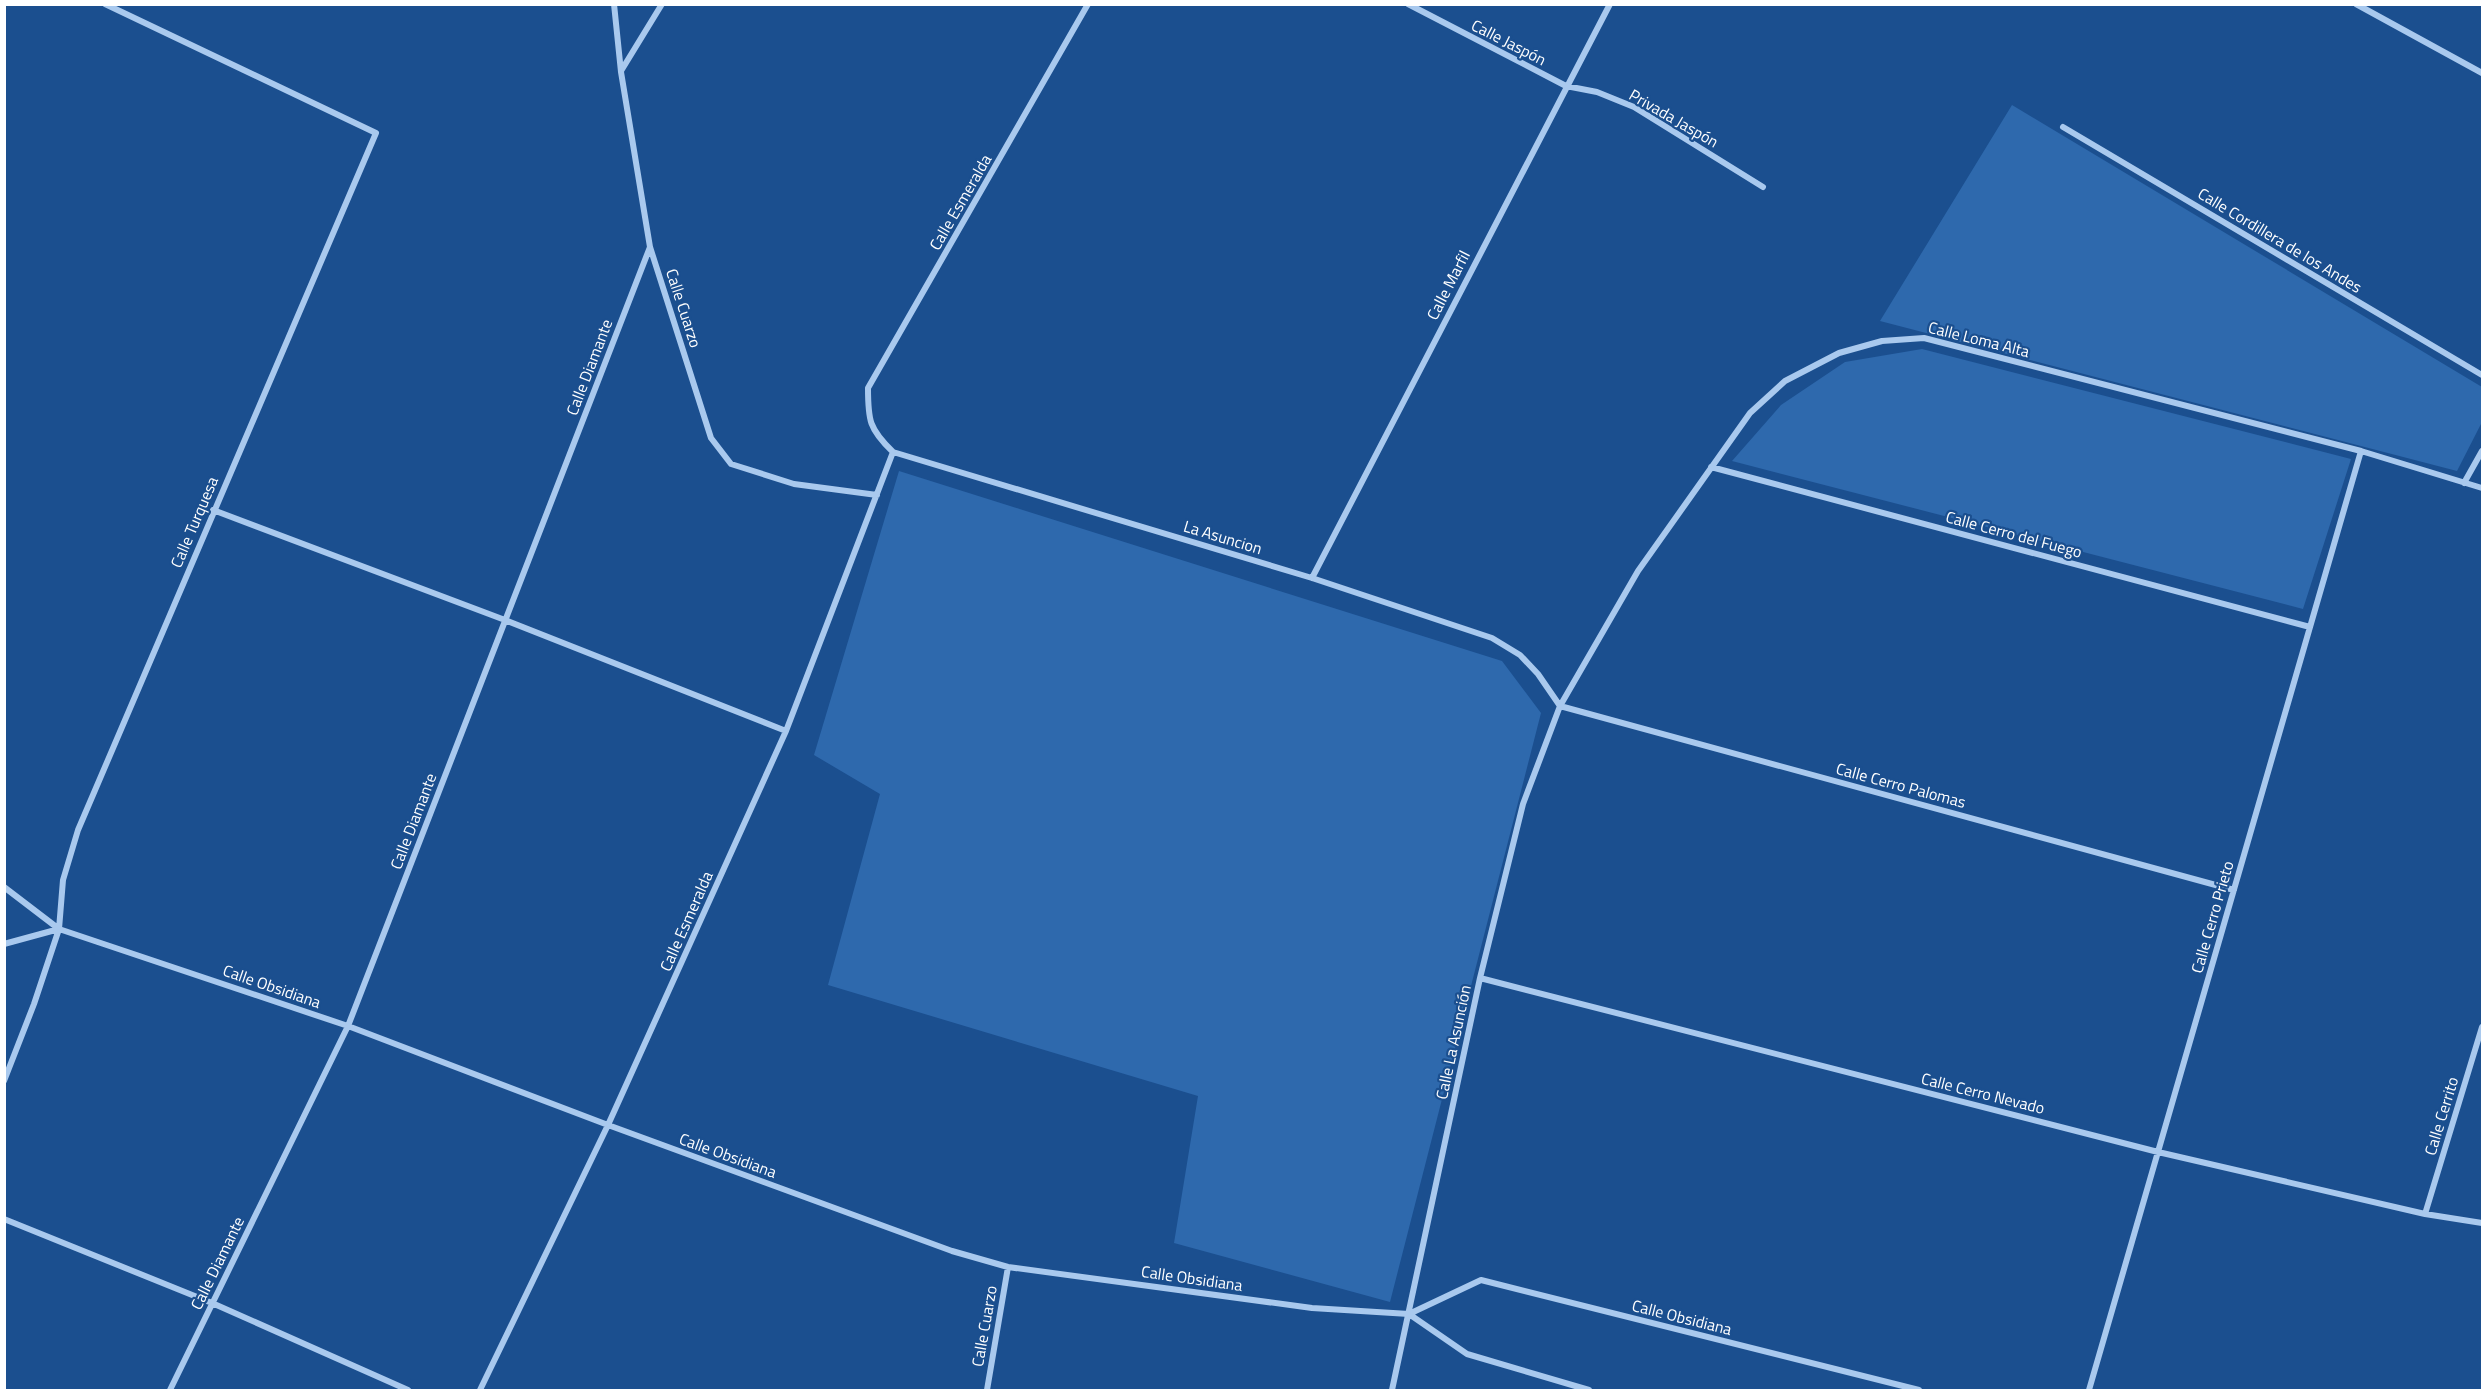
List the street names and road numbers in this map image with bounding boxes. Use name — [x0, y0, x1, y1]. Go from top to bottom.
street label: Calle Jaspón — [1467, 13, 1551, 71]
street label: Privada Jaspón — [1625, 83, 1723, 153]
street label: Calle Esmeralda — [923, 150, 997, 254]
street label: Calle Cordillera de los Andes — [2193, 181, 2367, 299]
street label: Calle Marfil — [1420, 246, 1476, 324]
street label: Calle Cuarzo — [660, 265, 708, 351]
street label: Calle Diamante — [560, 315, 618, 419]
street label: Calle Loma Alta — [1926, 315, 2032, 363]
street label: Calle Turquesa — [164, 473, 224, 571]
street label: Calle Cerro del Fuego — [1943, 504, 2085, 564]
street label: La Asuncion — [1181, 514, 1265, 560]
street label: Calle Cerro Palomas — [1833, 756, 1969, 814]
street label: Calle Diamante — [384, 769, 442, 873]
street label: Calle Cerro Prieto — [2184, 858, 2240, 976]
street label: Calle Esmeralda — [653, 867, 719, 975]
street label: Calle Obsidiana — [220, 958, 324, 1014]
street label: Calle La Asunción — [1429, 983, 1477, 1101]
street label: Calle Cerro Nevado — [1919, 1066, 2047, 1120]
street label: Calle Cerrito — [2418, 1074, 2464, 1158]
street label: Calle Obsidiana — [676, 1126, 780, 1184]
street label: Calle Diamante — [184, 1212, 250, 1314]
street label: Calle Obsidiana — [1140, 1259, 1244, 1297]
street label: Calle Cuarzo — [965, 1284, 1003, 1368]
street label: Calle Obsidiana — [1629, 1293, 1735, 1341]

